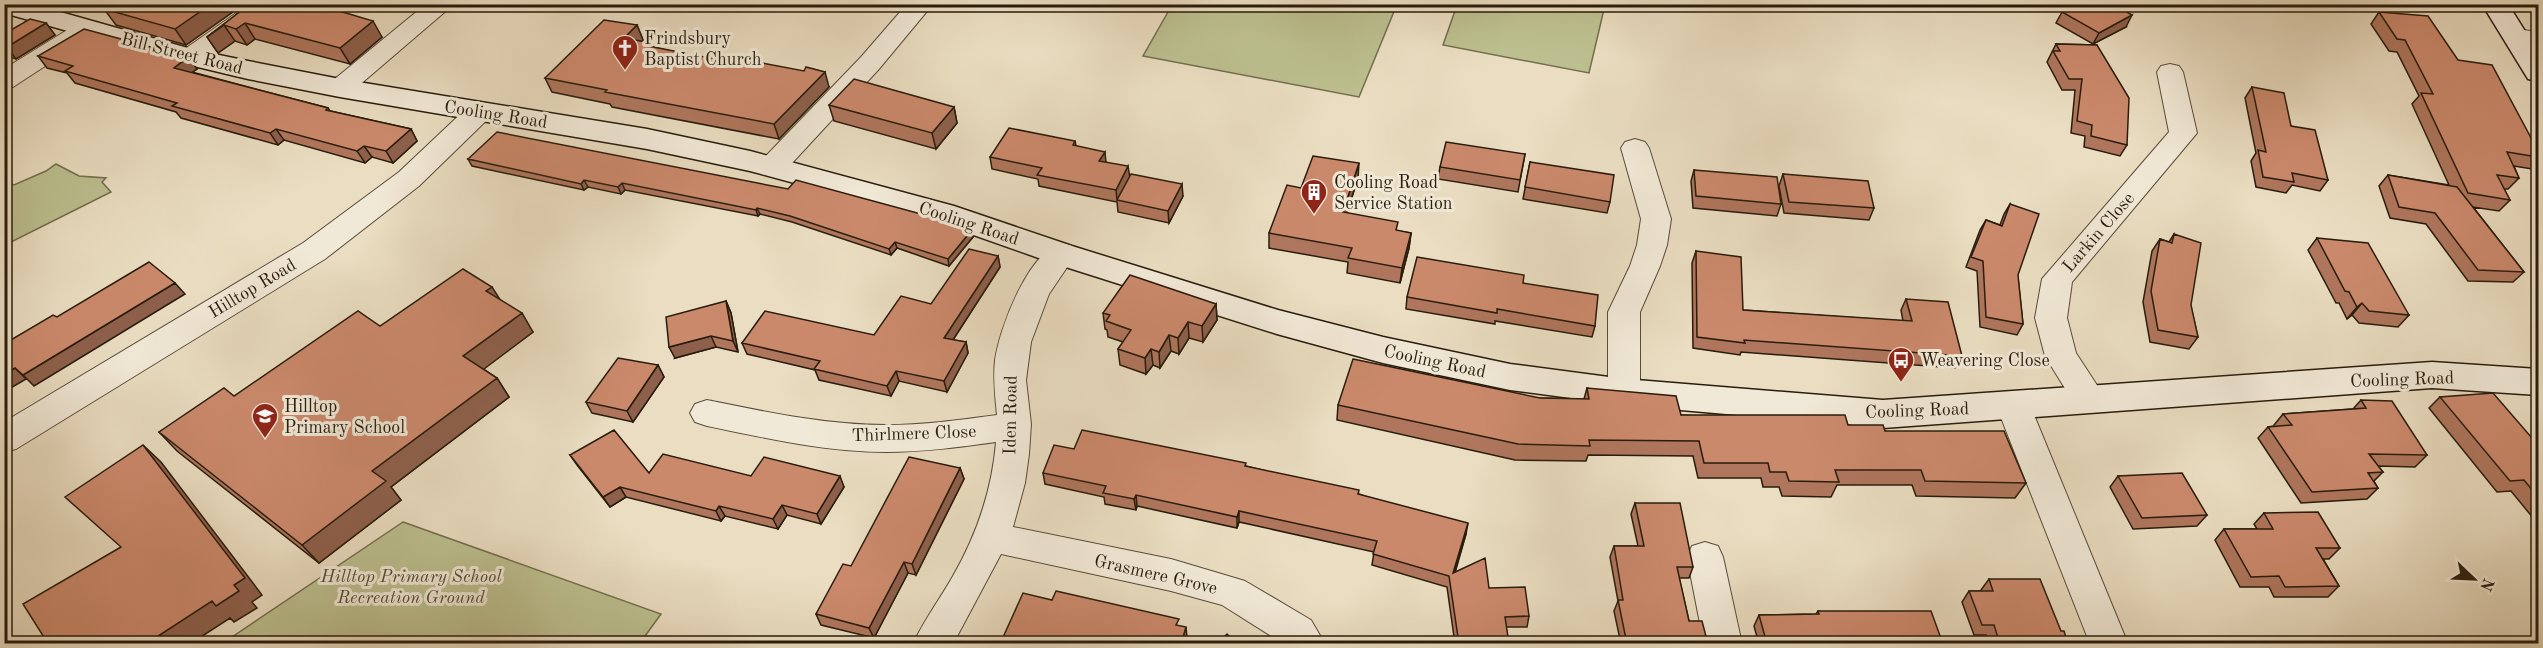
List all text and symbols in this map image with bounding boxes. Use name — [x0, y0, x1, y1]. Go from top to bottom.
street label: Bill Street Road — [119, 30, 245, 78]
place label: Frindsbury Baptist Church — [644, 30, 762, 69]
church icon: Frindsbury Baptist Church — [610, 33, 640, 71]
street label: Cooling Road — [443, 98, 549, 132]
place label: Cooling Road Service Station — [1334, 174, 1453, 213]
building icon: Cooling Road Service Station — [1299, 177, 1329, 215]
street label: Larkin Close — [2059, 189, 2138, 276]
street label: Cooling Road — [916, 199, 1021, 249]
street label: Hilltop Road — [206, 256, 299, 322]
street label: Cooling Road — [1382, 342, 1488, 382]
bus stop icon: Weavering Close — [1886, 345, 1916, 383]
place label: Weavering Close — [1920, 352, 2050, 370]
street label: Cooling Road — [2350, 369, 2454, 391]
street label: Iden Road — [1001, 375, 1021, 455]
place label: Hilltop Primary School — [284, 398, 405, 437]
street label: Cooling Road — [1865, 400, 1969, 422]
school or university icon: Hilltop Primary School — [250, 401, 280, 439]
street label: Thirlmere Close — [851, 423, 977, 445]
north arrow — [2444, 549, 2504, 609]
street label: Grasmere Grove — [1092, 552, 1219, 598]
park label: Hilltop Primary School Recreation Ground — [319, 568, 502, 607]
text: N — [2476, 575, 2496, 594]

